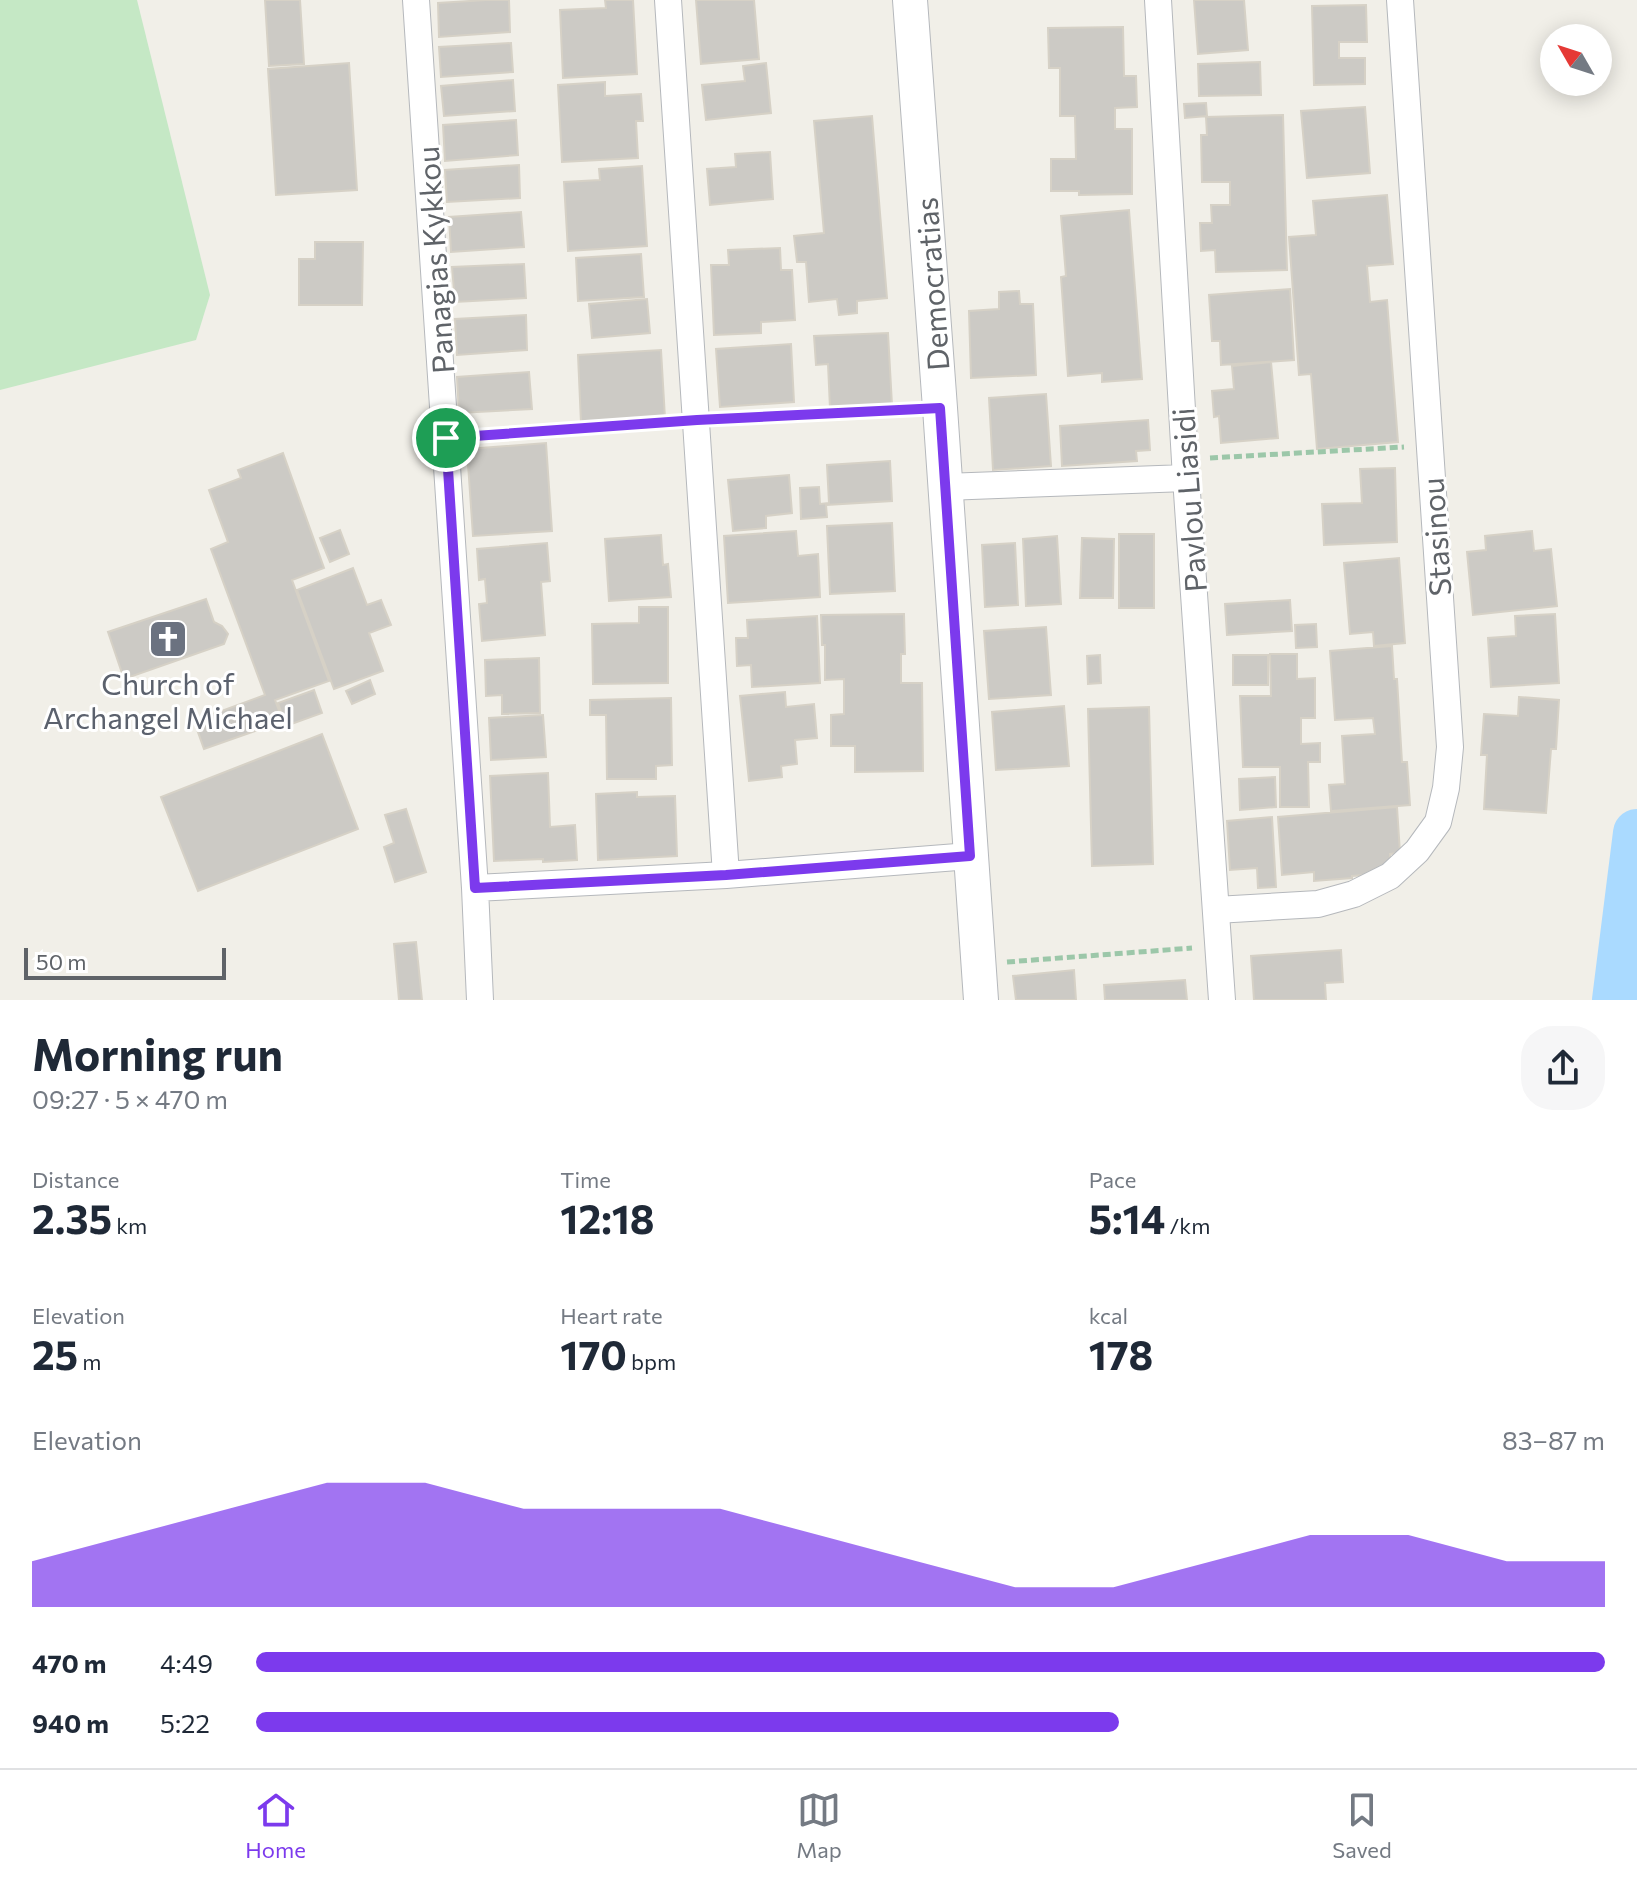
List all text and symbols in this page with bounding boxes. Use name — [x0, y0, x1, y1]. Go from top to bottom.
north arrow — [1540, 24, 1612, 96]
map controls — [1540, 24, 1612, 96]
street label: Panagias Kykkou — [408, 145, 460, 375]
street label: Democratias — [906, 196, 956, 372]
pin — [412, 404, 480, 472]
street label: Pavlou Liasidi — [1163, 407, 1213, 593]
icon: arrive — [424, 416, 468, 460]
street label: Stasinou — [1412, 477, 1458, 597]
church icon: Church of Archangel Michael — [147, 618, 189, 660]
place label: Church of Archangel Michael — [43, 664, 293, 735]
scale bar — [24, 944, 226, 980]
text: 50 m — [36, 948, 86, 975]
text: Morning run — [32, 1026, 283, 1080]
button: share — [1521, 1026, 1605, 1110]
text: 09:27 · 5 × 470 m — [32, 1083, 228, 1114]
text: Distance — [32, 1166, 119, 1193]
text: Time — [560, 1166, 611, 1193]
text: Pace — [1089, 1166, 1136, 1193]
text: 2.35 — [32, 1193, 112, 1242]
text: 12:18 — [560, 1193, 655, 1242]
text: 5:14 — [1089, 1193, 1165, 1242]
text: km — [112, 1212, 147, 1239]
text: /km — [1165, 1212, 1210, 1239]
text: Elevation — [32, 1302, 125, 1329]
text: Heart rate — [560, 1302, 663, 1329]
text: kcal — [1089, 1302, 1128, 1329]
text: 25 — [32, 1329, 78, 1378]
text: 170 — [560, 1329, 627, 1378]
text: 178 — [1089, 1329, 1153, 1378]
text: m — [78, 1348, 102, 1375]
text: bpm — [627, 1348, 676, 1375]
text: Elevation — [32, 1424, 142, 1455]
text: 83–87 m — [1502, 1424, 1605, 1455]
text: 470 m — [32, 1647, 107, 1678]
text: 4:49 — [160, 1647, 213, 1678]
text: 940 m — [32, 1707, 109, 1738]
text: 5:22 — [160, 1707, 210, 1738]
tab: Home — [245, 1788, 306, 1863]
tab: Map — [796, 1788, 842, 1863]
tab: Saved — [1332, 1788, 1392, 1863]

